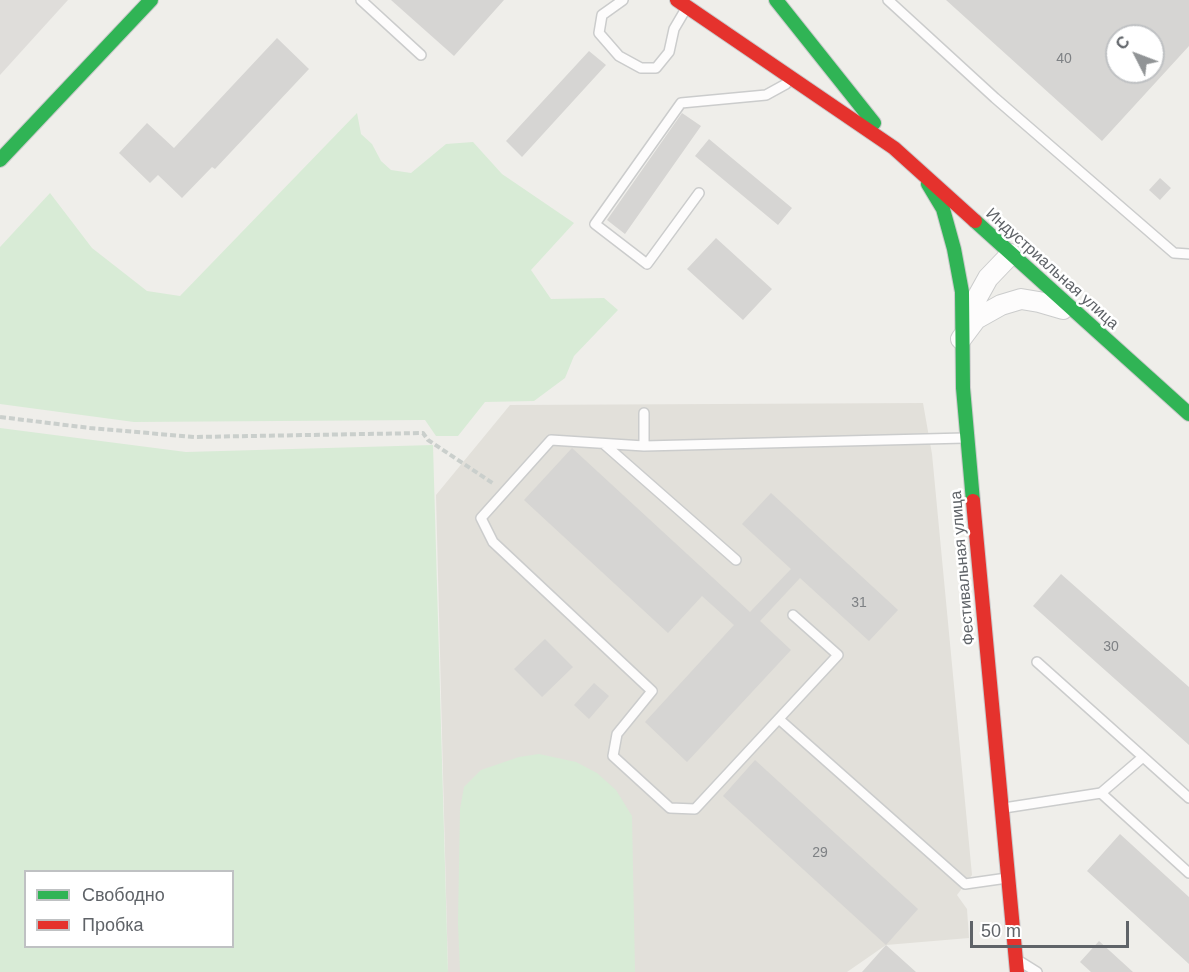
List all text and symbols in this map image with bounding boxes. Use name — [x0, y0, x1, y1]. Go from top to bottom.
north arrow — [1105, 24, 1165, 84]
text: С — [1113, 33, 1133, 53]
house number: 40 — [1056, 51, 1072, 67]
street label: Индустриальная улица — [982, 204, 1122, 334]
street label: Фестивальная улица — [947, 490, 979, 646]
house number: 31 — [851, 595, 867, 611]
house number: 30 — [1103, 639, 1119, 655]
house number: 29 — [812, 845, 828, 861]
legend — [24, 870, 234, 948]
text: Свободно — [82, 885, 165, 905]
scale bar — [973, 909, 1132, 947]
text: Пробка — [82, 915, 144, 935]
text: 50 m — [981, 921, 1021, 941]

